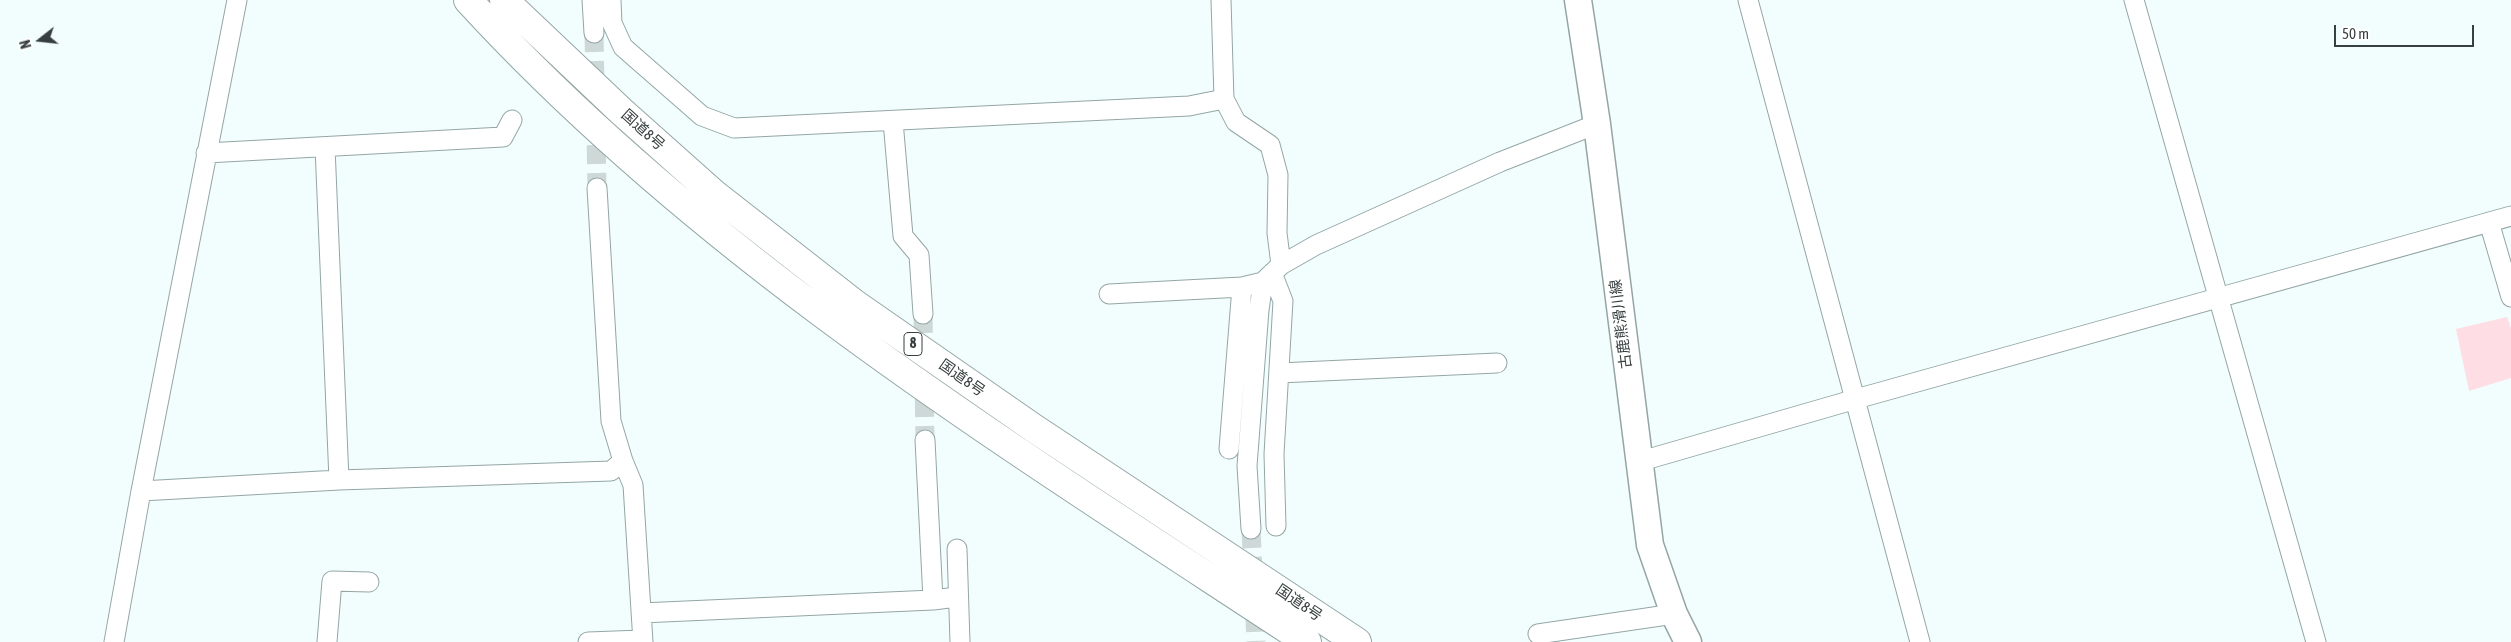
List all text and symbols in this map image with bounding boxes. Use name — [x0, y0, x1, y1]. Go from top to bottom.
north arrow — [15, 15, 65, 65]
scale bar — [2336, 15, 2476, 47]
text: 50 m — [2342, 25, 2369, 42]
text: N — [17, 38, 34, 50]
street label: 国道8号 — [618, 106, 668, 154]
street label: 古鹿熊滑川線 — [1607, 278, 1635, 370]
road number: 8 — [904, 332, 922, 356]
street label: 国道8号 — [936, 356, 988, 400]
street label: 国道8号 — [1272, 581, 1326, 625]

